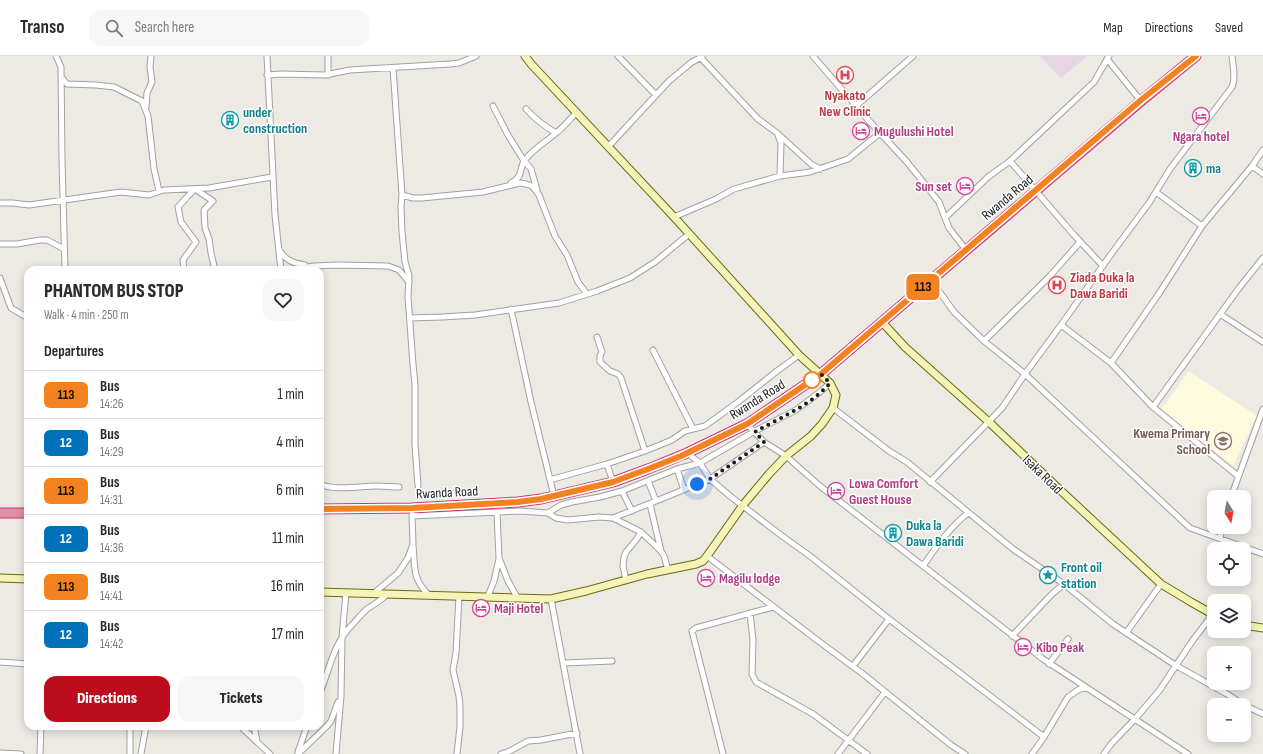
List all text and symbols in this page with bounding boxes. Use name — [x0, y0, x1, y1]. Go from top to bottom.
search box — [89, 10, 369, 46]
text: Transo — [20, 16, 65, 39]
icon: search — [103, 17, 125, 39]
text: Search here — [135, 18, 194, 37]
text: Map — [1103, 19, 1123, 36]
text: Directions — [1145, 19, 1193, 36]
text: Saved — [1215, 19, 1243, 36]
hospital icon: Nyakato New Clinic — [835, 65, 855, 85]
place label: Nyakato New Clinic — [819, 87, 871, 120]
place label: under construction — [243, 104, 307, 137]
hotel icon: Ngara hotel — [1191, 106, 1211, 126]
building icon: under construction — [220, 110, 240, 130]
hotel icon: Mugulushi Hotel — [851, 121, 871, 141]
place label: Mugulushi Hotel — [874, 123, 954, 140]
place label: Ngara hotel — [1173, 128, 1230, 145]
building icon: ma — [1183, 158, 1203, 178]
place label: ma — [1206, 160, 1221, 177]
street label: Rwanda Road — [978, 171, 1037, 224]
hotel icon: Sun set — [955, 176, 975, 196]
place label: Sun set — [915, 178, 952, 195]
place label: Ziada Duka la Dawa Baridi — [1070, 269, 1135, 302]
line badge: 113 — [900, 274, 946, 300]
hospital icon: Ziada Duka la Dawa Baridi — [1047, 275, 1067, 295]
text: 113 — [914, 278, 932, 295]
button: heart — [262, 279, 304, 321]
text: PHANTOM BUS STOP — [44, 280, 184, 303]
text: Walk · 4 min · 250 m — [44, 307, 129, 323]
text: Departures — [44, 342, 104, 361]
unlabelled marker — [803, 371, 821, 389]
street label: Rwanda Road — [726, 376, 788, 423]
text: Bus — [100, 377, 119, 396]
text: 1 min — [278, 385, 304, 404]
text: 113 — [57, 386, 75, 403]
text: 14:26 — [100, 396, 124, 412]
text: Bus — [100, 425, 119, 444]
place label: Kwema Primary School — [1133, 425, 1210, 458]
school or university icon: Kwema Primary School — [1213, 431, 1233, 451]
text: 4 min — [277, 433, 304, 452]
text: 12 — [60, 434, 72, 451]
text: 14:29 — [100, 444, 124, 460]
street label: Isaka Road — [1019, 451, 1066, 498]
text: Bus — [100, 473, 119, 492]
your location — [687, 474, 707, 494]
place label: Lowa Comfort Guest House — [849, 475, 919, 508]
text: 6 min — [276, 481, 304, 500]
hotel icon: Lowa Comfort Guest House — [826, 481, 846, 501]
text: 113 — [57, 482, 75, 499]
street label: Rwanda Road — [416, 482, 479, 503]
north arrow — [1207, 490, 1251, 534]
map controls — [1207, 490, 1251, 742]
text: 14:31 — [100, 492, 122, 508]
place label: Duka la Dawa Baridi — [906, 517, 964, 550]
text: Bus — [100, 521, 119, 540]
building icon: Duka la Dawa Baridi — [883, 523, 903, 543]
text: 11 min — [272, 529, 304, 548]
text: 12 — [60, 530, 72, 547]
text: 14:36 — [100, 540, 124, 556]
button: locate — [1207, 542, 1251, 586]
place label: Front oil station — [1061, 559, 1102, 592]
place icon: Front oil station — [1038, 565, 1058, 585]
hotel icon: Magilu lodge — [696, 568, 716, 588]
text: Bus — [100, 569, 119, 588]
place label: Magilu lodge — [719, 570, 780, 587]
text: 16 min — [271, 577, 304, 596]
text: 113 — [57, 578, 75, 595]
text: 14:41 — [100, 588, 122, 604]
button: layers — [1207, 594, 1251, 638]
hotel icon: Maji Hotel — [471, 598, 491, 618]
place label: Maji Hotel — [494, 600, 543, 617]
text: Bus — [100, 617, 119, 636]
text: 17 min — [272, 625, 304, 644]
text: 12 — [60, 626, 72, 643]
text: 14:42 — [100, 636, 123, 652]
hotel icon: Kibo Peak — [1013, 637, 1033, 657]
place label: Kibo Peak — [1036, 639, 1084, 656]
button: + — [1207, 646, 1251, 690]
button: Directions — [44, 676, 170, 722]
button: Tickets — [178, 676, 304, 722]
button: − — [1207, 698, 1251, 742]

